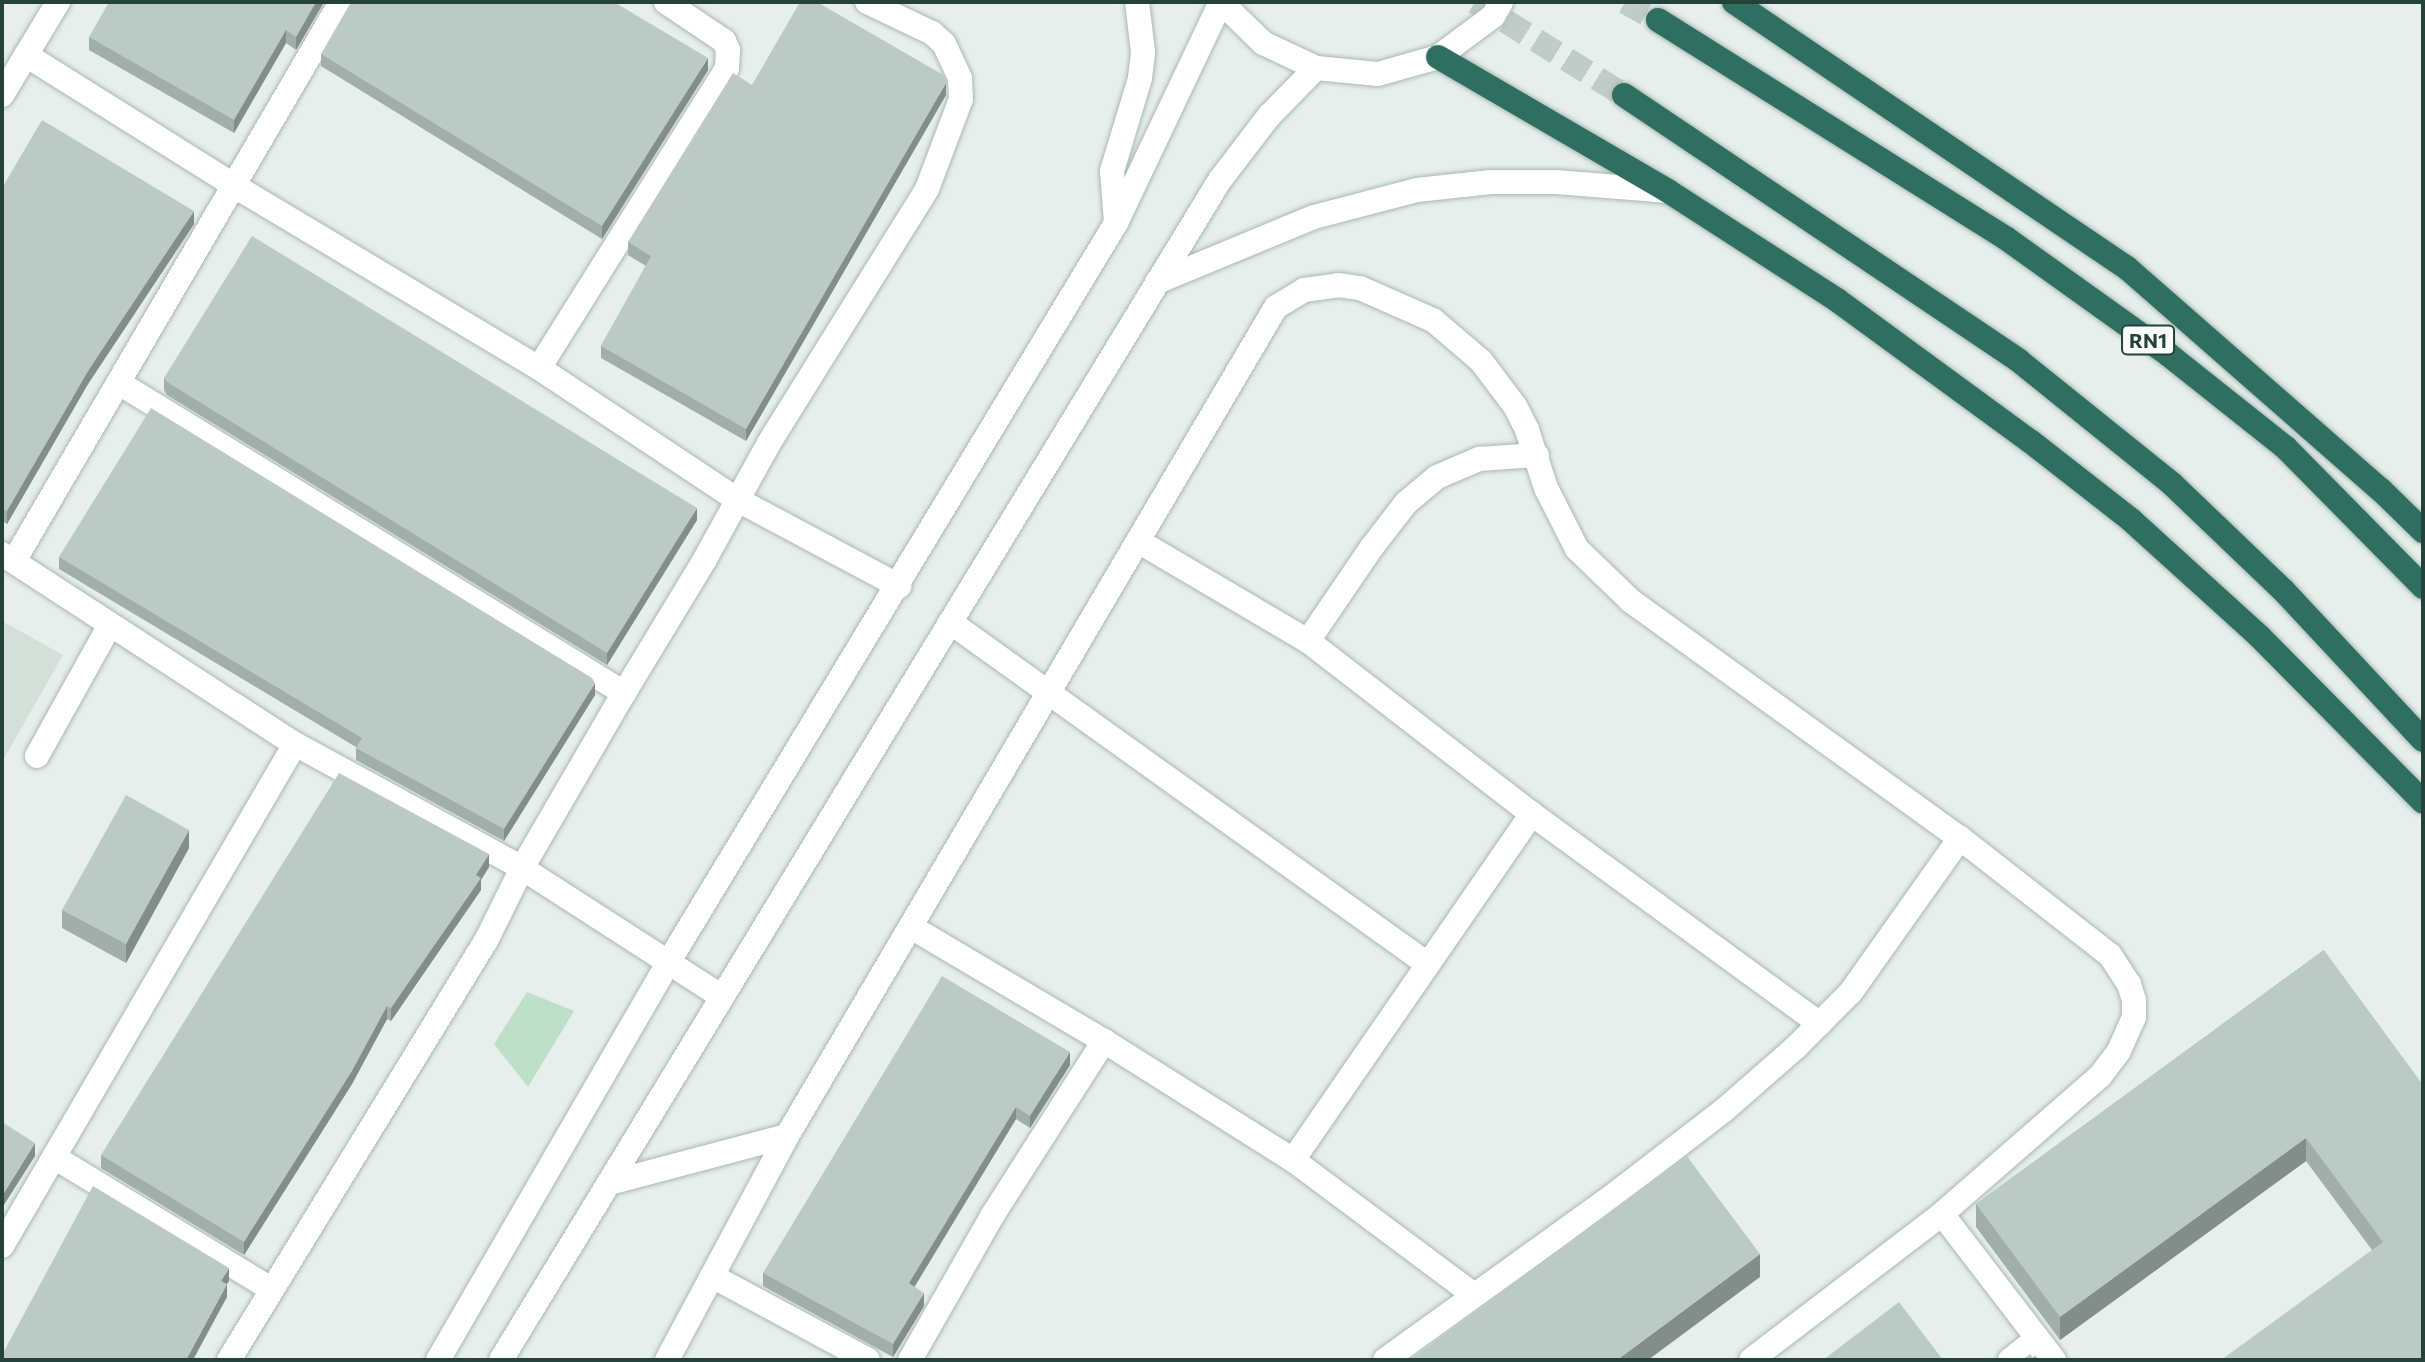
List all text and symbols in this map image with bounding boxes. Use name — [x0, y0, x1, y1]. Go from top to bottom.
road number: RN1 — [2120, 324, 2176, 356]

